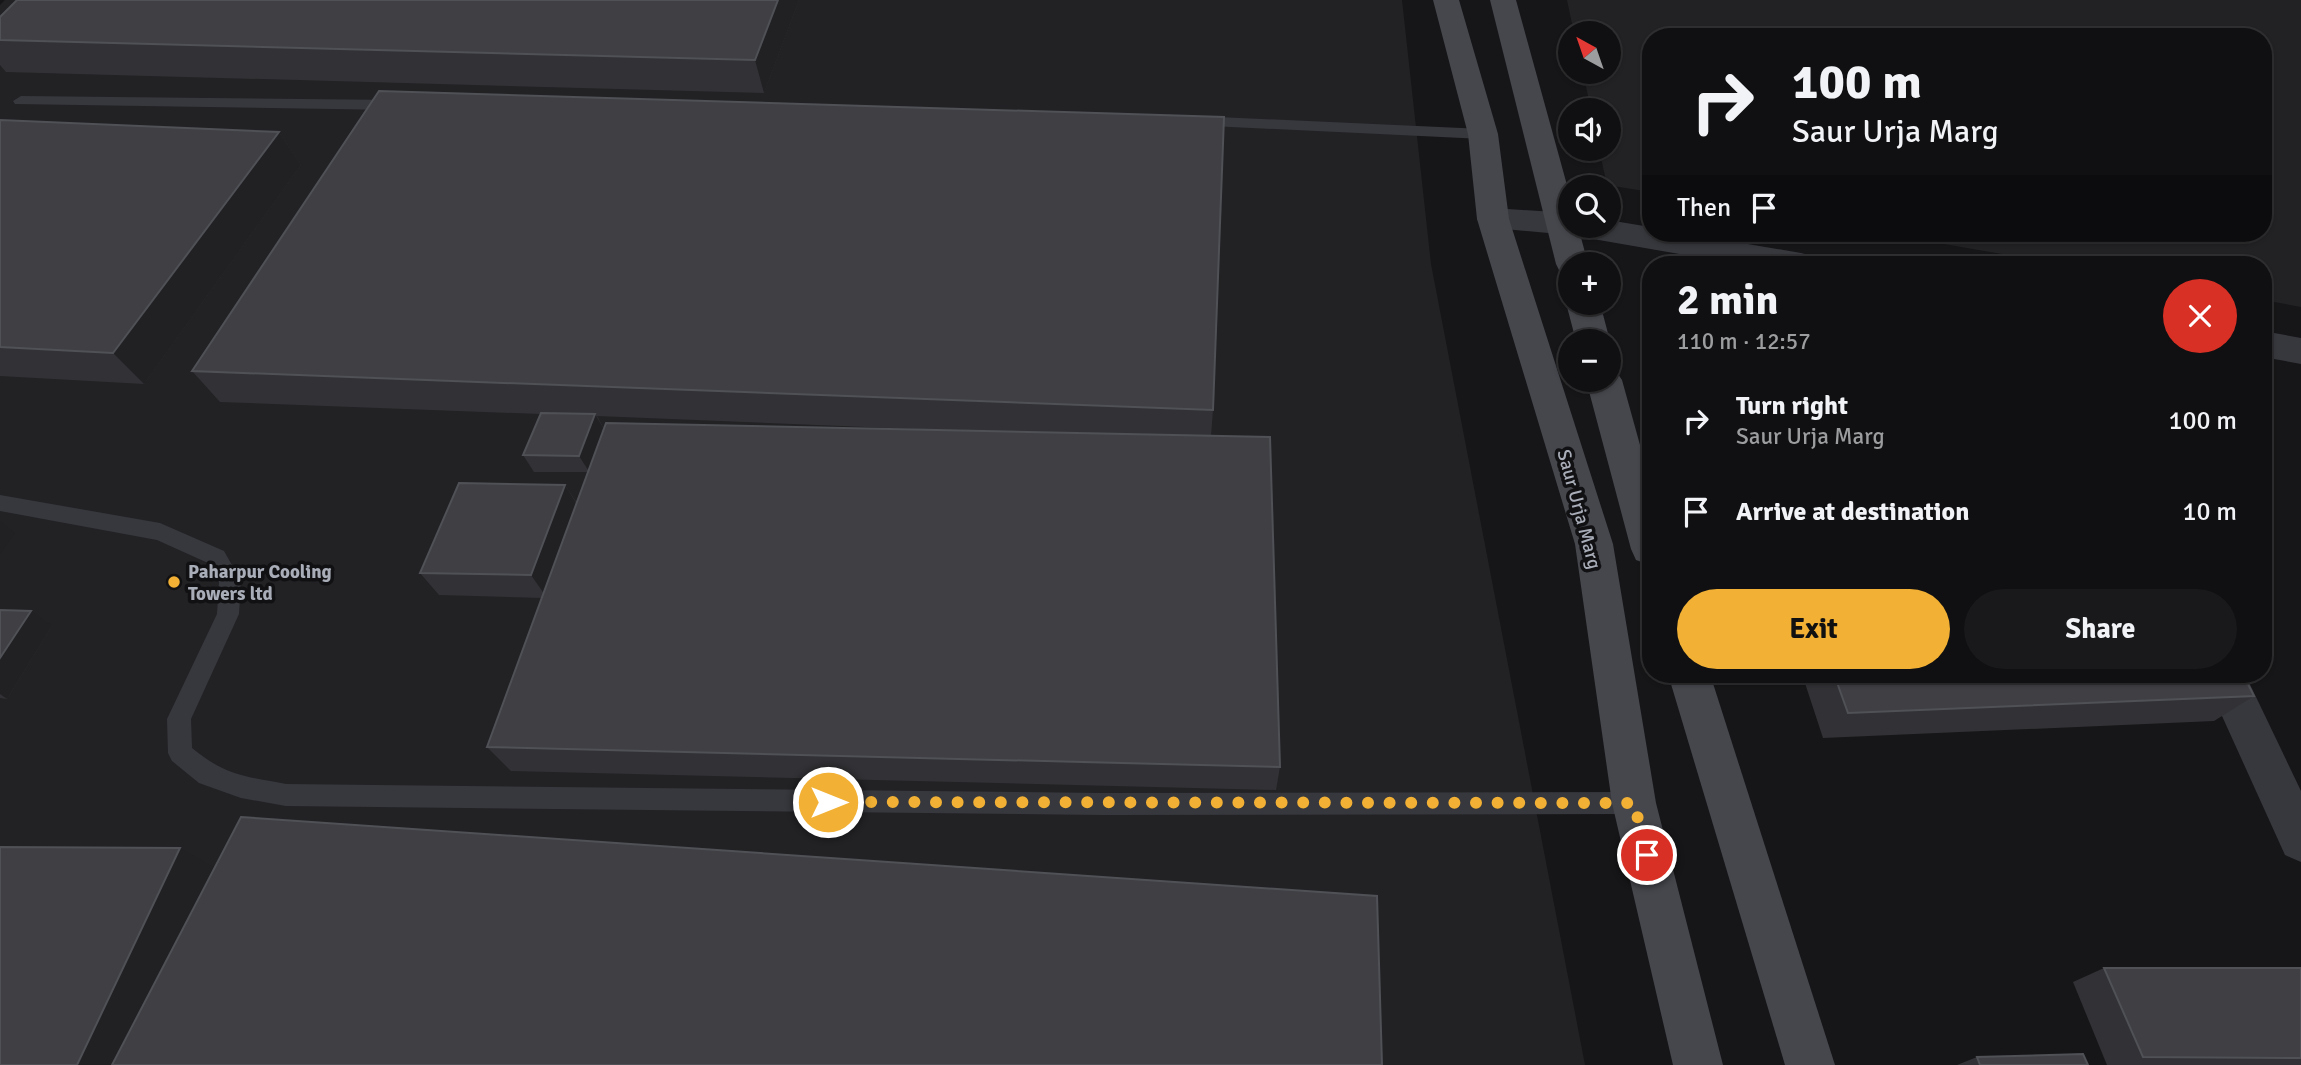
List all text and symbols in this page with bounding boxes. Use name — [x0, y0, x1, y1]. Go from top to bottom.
north arrow — [1558, 21, 1620, 84]
map controls — [1558, 21, 1621, 392]
text: 100 m — [1792, 52, 1922, 112]
icon: right — [1677, 56, 1768, 147]
button: sound — [1558, 98, 1621, 161]
text: Saur Urja Marg — [1792, 112, 1999, 151]
button: search — [1558, 175, 1621, 238]
icon: arrive — [1745, 189, 1783, 227]
text: Then — [1677, 192, 1731, 224]
button: + — [1558, 252, 1621, 315]
text: 2 min — [1677, 275, 1778, 326]
button: close — [2163, 279, 2237, 353]
text: 110 m · 12:57 — [1677, 327, 1811, 356]
button: − — [1558, 329, 1621, 392]
text: Turn right — [1736, 390, 1848, 422]
icon: right — [1677, 402, 1715, 440]
text: 100 m — [2168, 405, 2237, 437]
text: Saur Urja Marg — [1736, 422, 1885, 451]
street label: Saur Urja Marg — [1552, 447, 1607, 572]
icon: arrive — [1677, 493, 1715, 531]
text: Arrive at destination — [1736, 496, 1969, 528]
text: 10 m — [2182, 496, 2237, 528]
place label: Paharpur Cooling Towers ltd — [188, 560, 332, 606]
marker: Paharpur Cooling Towers ltd — [166, 574, 182, 590]
button: Exit — [1677, 589, 1950, 669]
button: Share — [1964, 589, 2237, 669]
position arrow — [791, 765, 865, 839]
pin — [1617, 825, 1677, 885]
icon: arrive — [1628, 836, 1666, 874]

